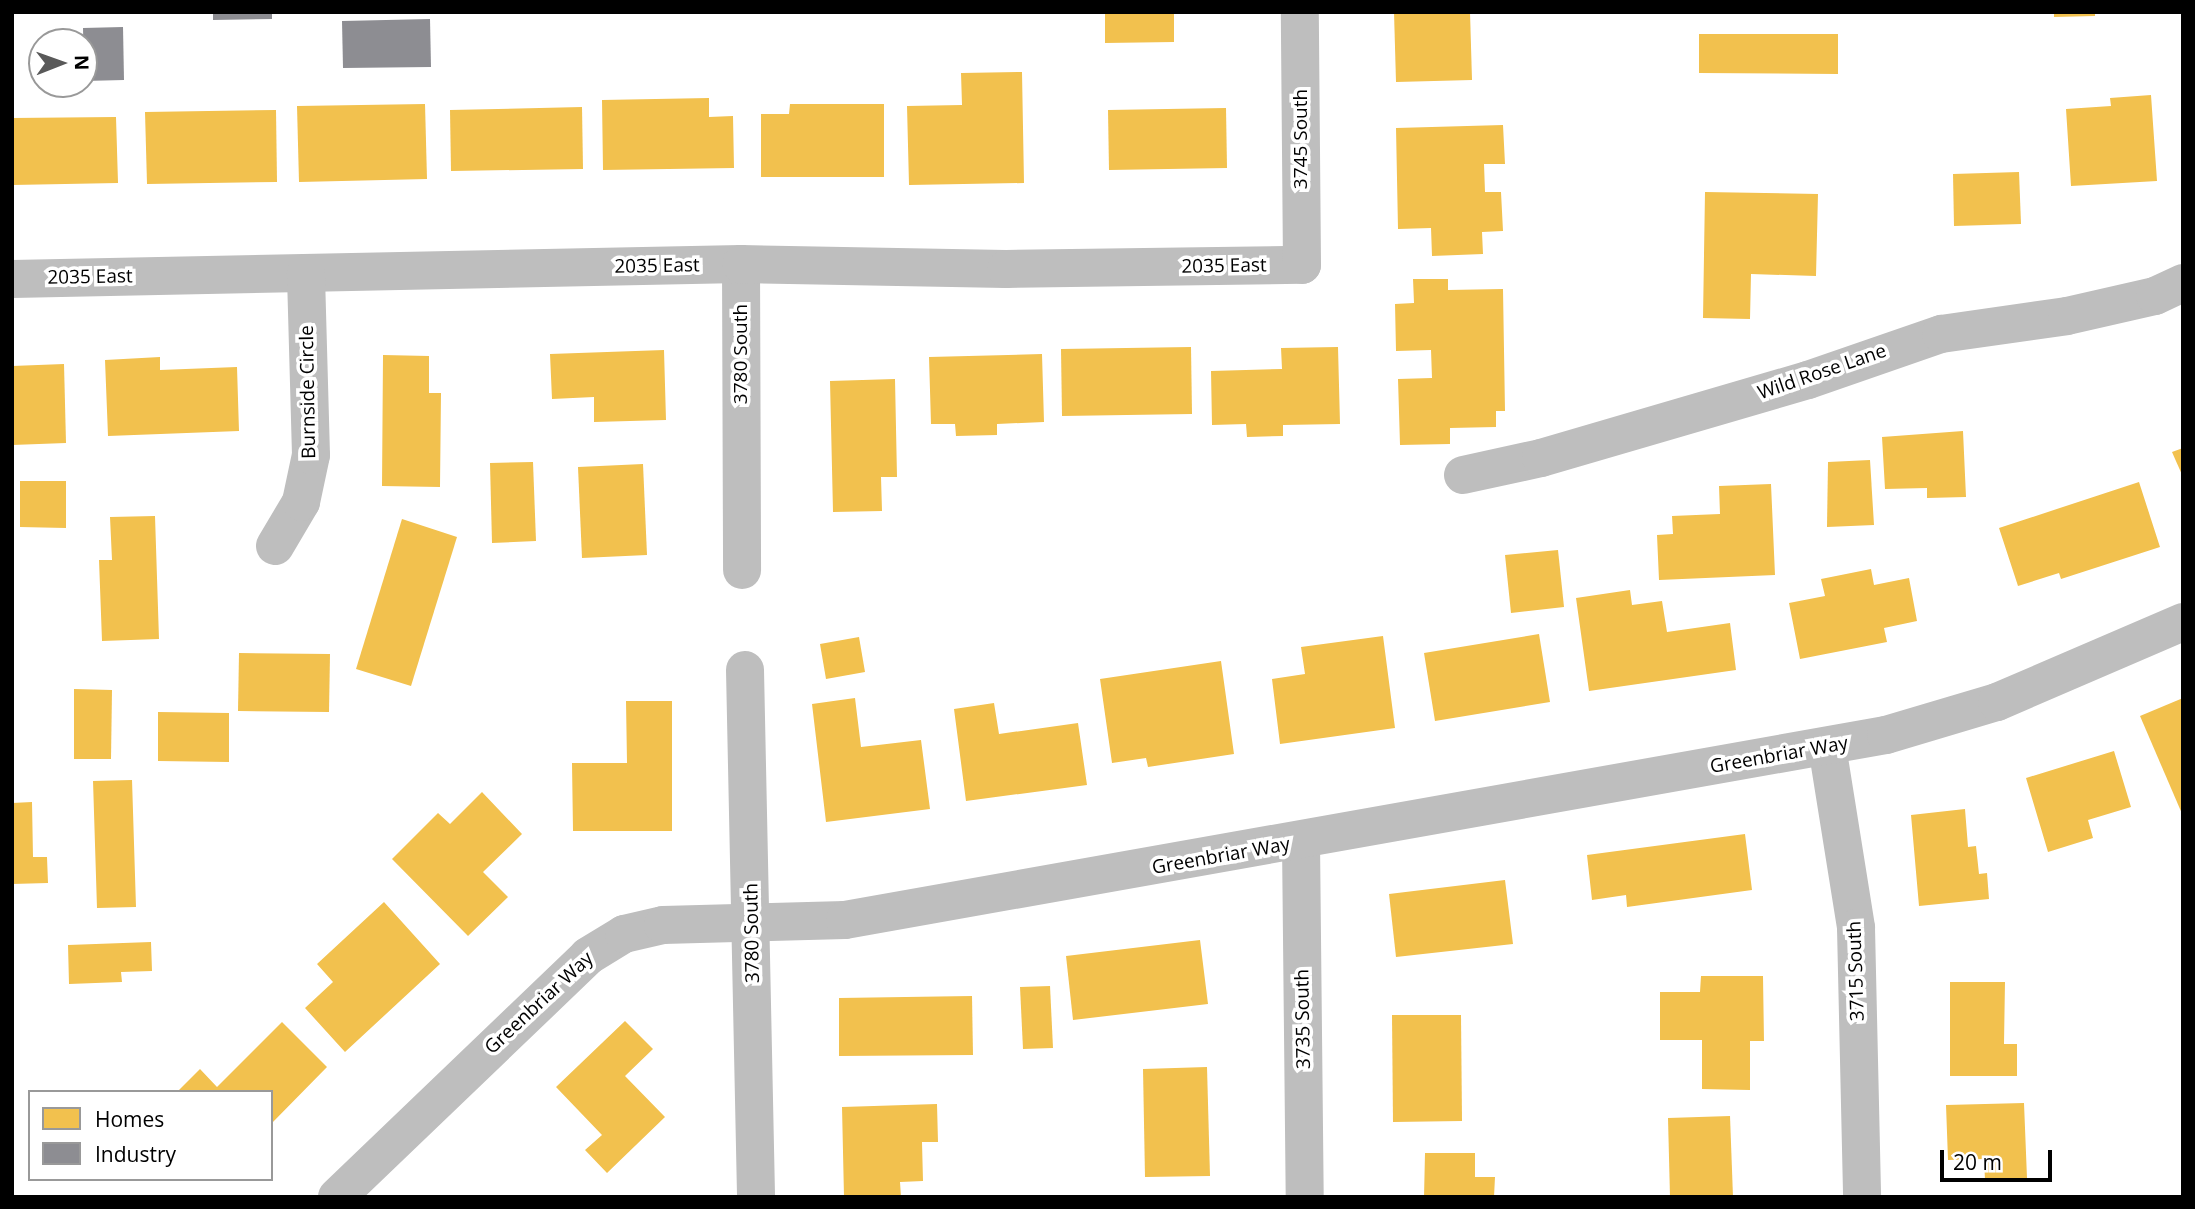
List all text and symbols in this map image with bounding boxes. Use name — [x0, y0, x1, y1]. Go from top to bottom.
north arrow — [28, 28, 98, 98]
text: N — [69, 55, 95, 71]
street label: 3745 South — [1290, 89, 1312, 189]
street label: 2035 East — [614, 254, 700, 278]
street label: 2035 East — [1181, 254, 1267, 278]
street label: 2035 East — [47, 265, 133, 289]
street label: 3780 South — [730, 304, 752, 404]
street label: Burnside Circle — [295, 325, 321, 459]
street label: Wild Rose Lane — [1755, 339, 1889, 405]
street label: Greenbriar Way — [1708, 732, 1850, 778]
street label: Greenbriar Way — [1150, 833, 1292, 879]
street label: 3780 South — [740, 883, 764, 983]
street label: 3715 South — [1843, 920, 1869, 1022]
street label: Greenbriar Way — [480, 947, 598, 1059]
street label: 3735 South — [1291, 969, 1315, 1069]
legend — [28, 1090, 273, 1181]
text: Homes — [95, 1105, 164, 1133]
scale bar — [1943, 1136, 2055, 1180]
text: Industry — [95, 1140, 176, 1168]
text: 20 m — [1953, 1148, 2002, 1176]

